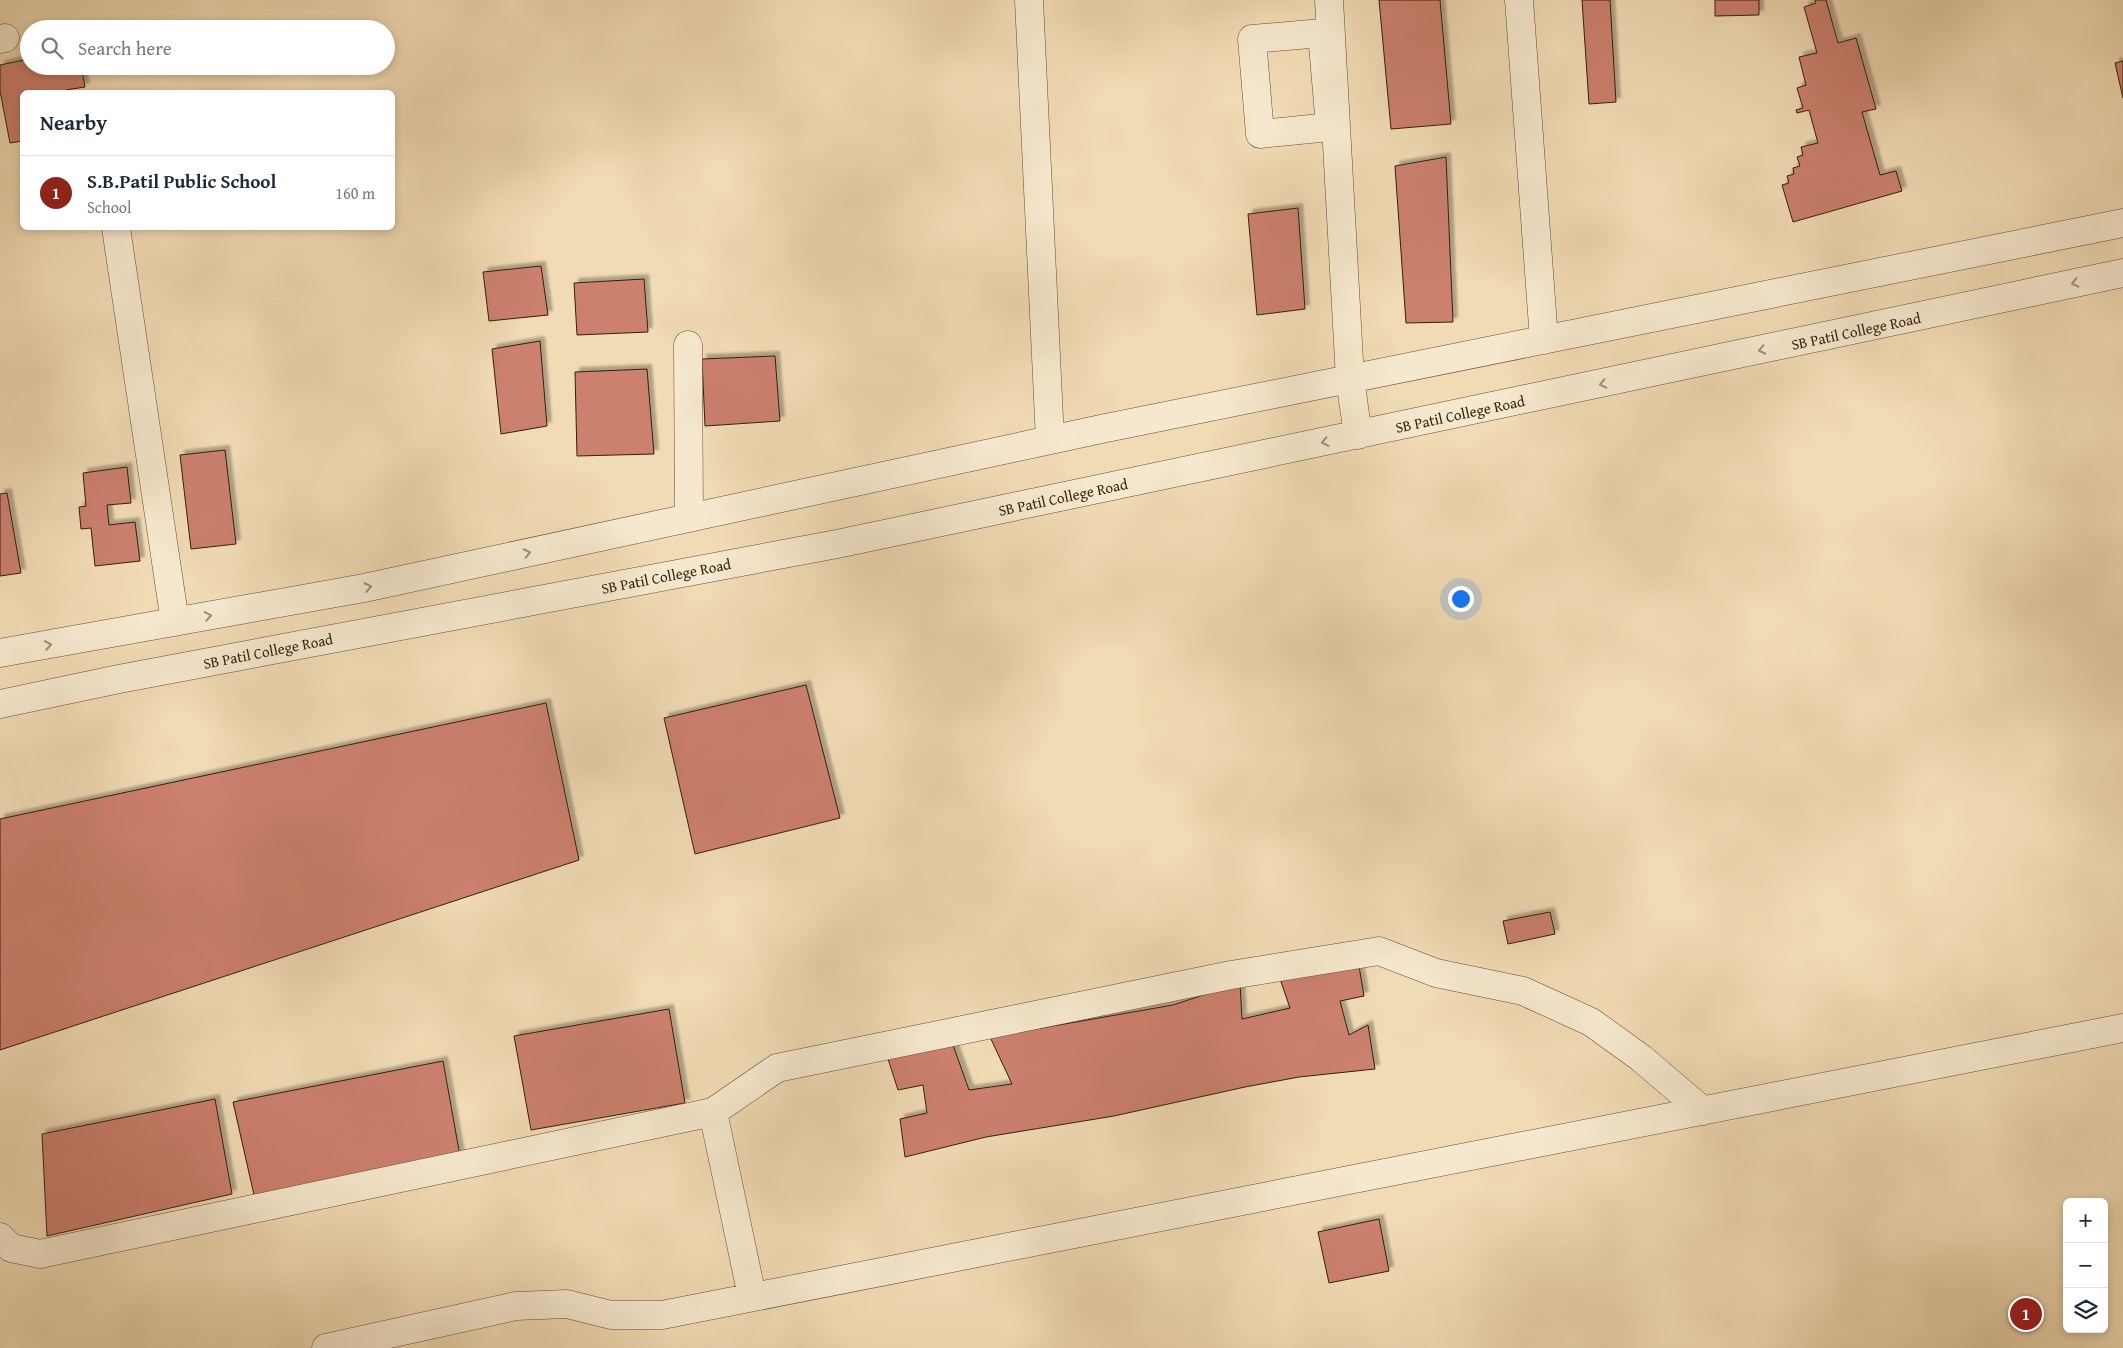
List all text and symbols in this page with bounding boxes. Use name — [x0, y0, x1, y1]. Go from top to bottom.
search box — [20, 20, 395, 75]
icon: search — [38, 34, 66, 62]
text: Search here — [78, 34, 172, 62]
text: Nearby — [40, 107, 107, 138]
text: S.B.Patil Public School — [87, 167, 276, 195]
text: 1 — [52, 181, 60, 205]
text: 160 m — [335, 181, 375, 205]
text: School — [87, 195, 131, 219]
one-way arrow — [2071, 278, 2080, 288]
street label: SB Patil College Road — [1789, 307, 1923, 355]
one-way arrow — [1758, 345, 1767, 355]
one-way arrow — [1599, 378, 1608, 389]
street label: SB Patil College Road — [1393, 390, 1527, 438]
one-way arrow — [1320, 436, 1329, 447]
street label: SB Patil College Road — [996, 473, 1130, 521]
one-way arrow — [522, 548, 531, 559]
street label: SB Patil College Road — [599, 553, 733, 599]
one-way arrow — [363, 582, 372, 593]
your location — [1448, 586, 1474, 612]
one-way arrow — [204, 611, 212, 621]
street label: SB Patil College Road — [201, 628, 335, 674]
one-way arrow — [44, 640, 52, 650]
map controls — [2063, 1198, 2108, 1333]
button: + — [2063, 1198, 2108, 1243]
button: − — [2063, 1243, 2108, 1288]
button: layers — [2063, 1288, 2108, 1333]
pin: 1 — [2010, 1295, 2042, 1333]

